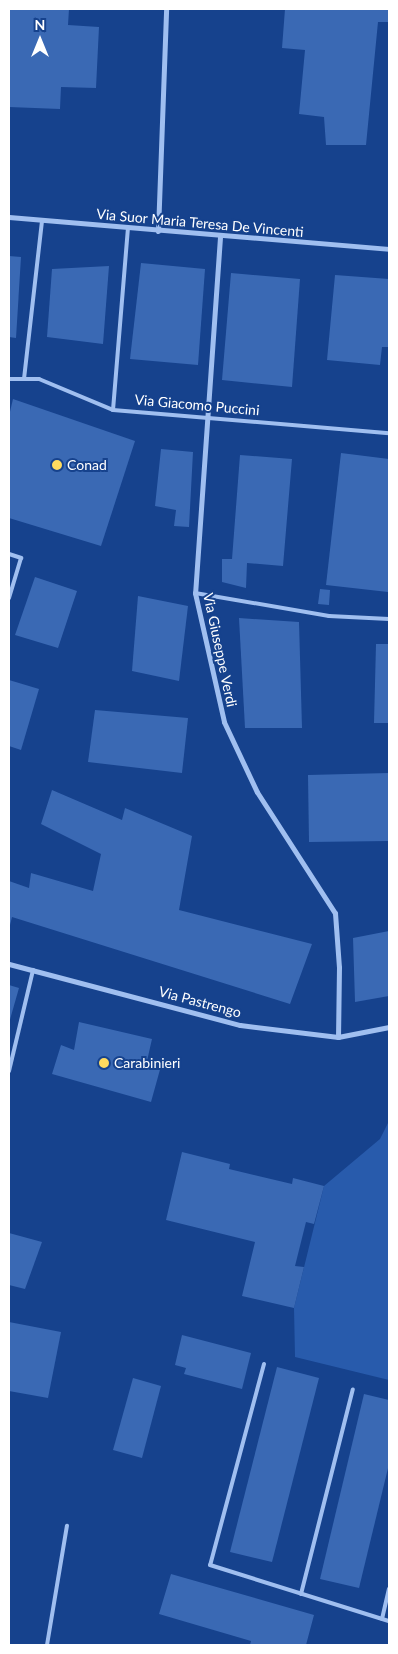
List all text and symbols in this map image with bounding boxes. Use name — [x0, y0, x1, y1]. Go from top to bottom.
north arrow — [15, 15, 65, 65]
text: N — [35, 16, 45, 33]
street label: Via Suor Maria Teresa De Vincenti — [95, 206, 305, 240]
street label: Via Giacomo Puccini — [134, 391, 260, 419]
place label: Conad — [67, 457, 107, 473]
marker: Conad — [51, 459, 63, 471]
street label: Via Giuseppe Verdi — [200, 591, 240, 709]
street label: Via Pastrengo — [157, 983, 243, 1021]
place label: Carabinieri — [114, 1055, 180, 1071]
marker: Carabinieri — [98, 1057, 110, 1069]

